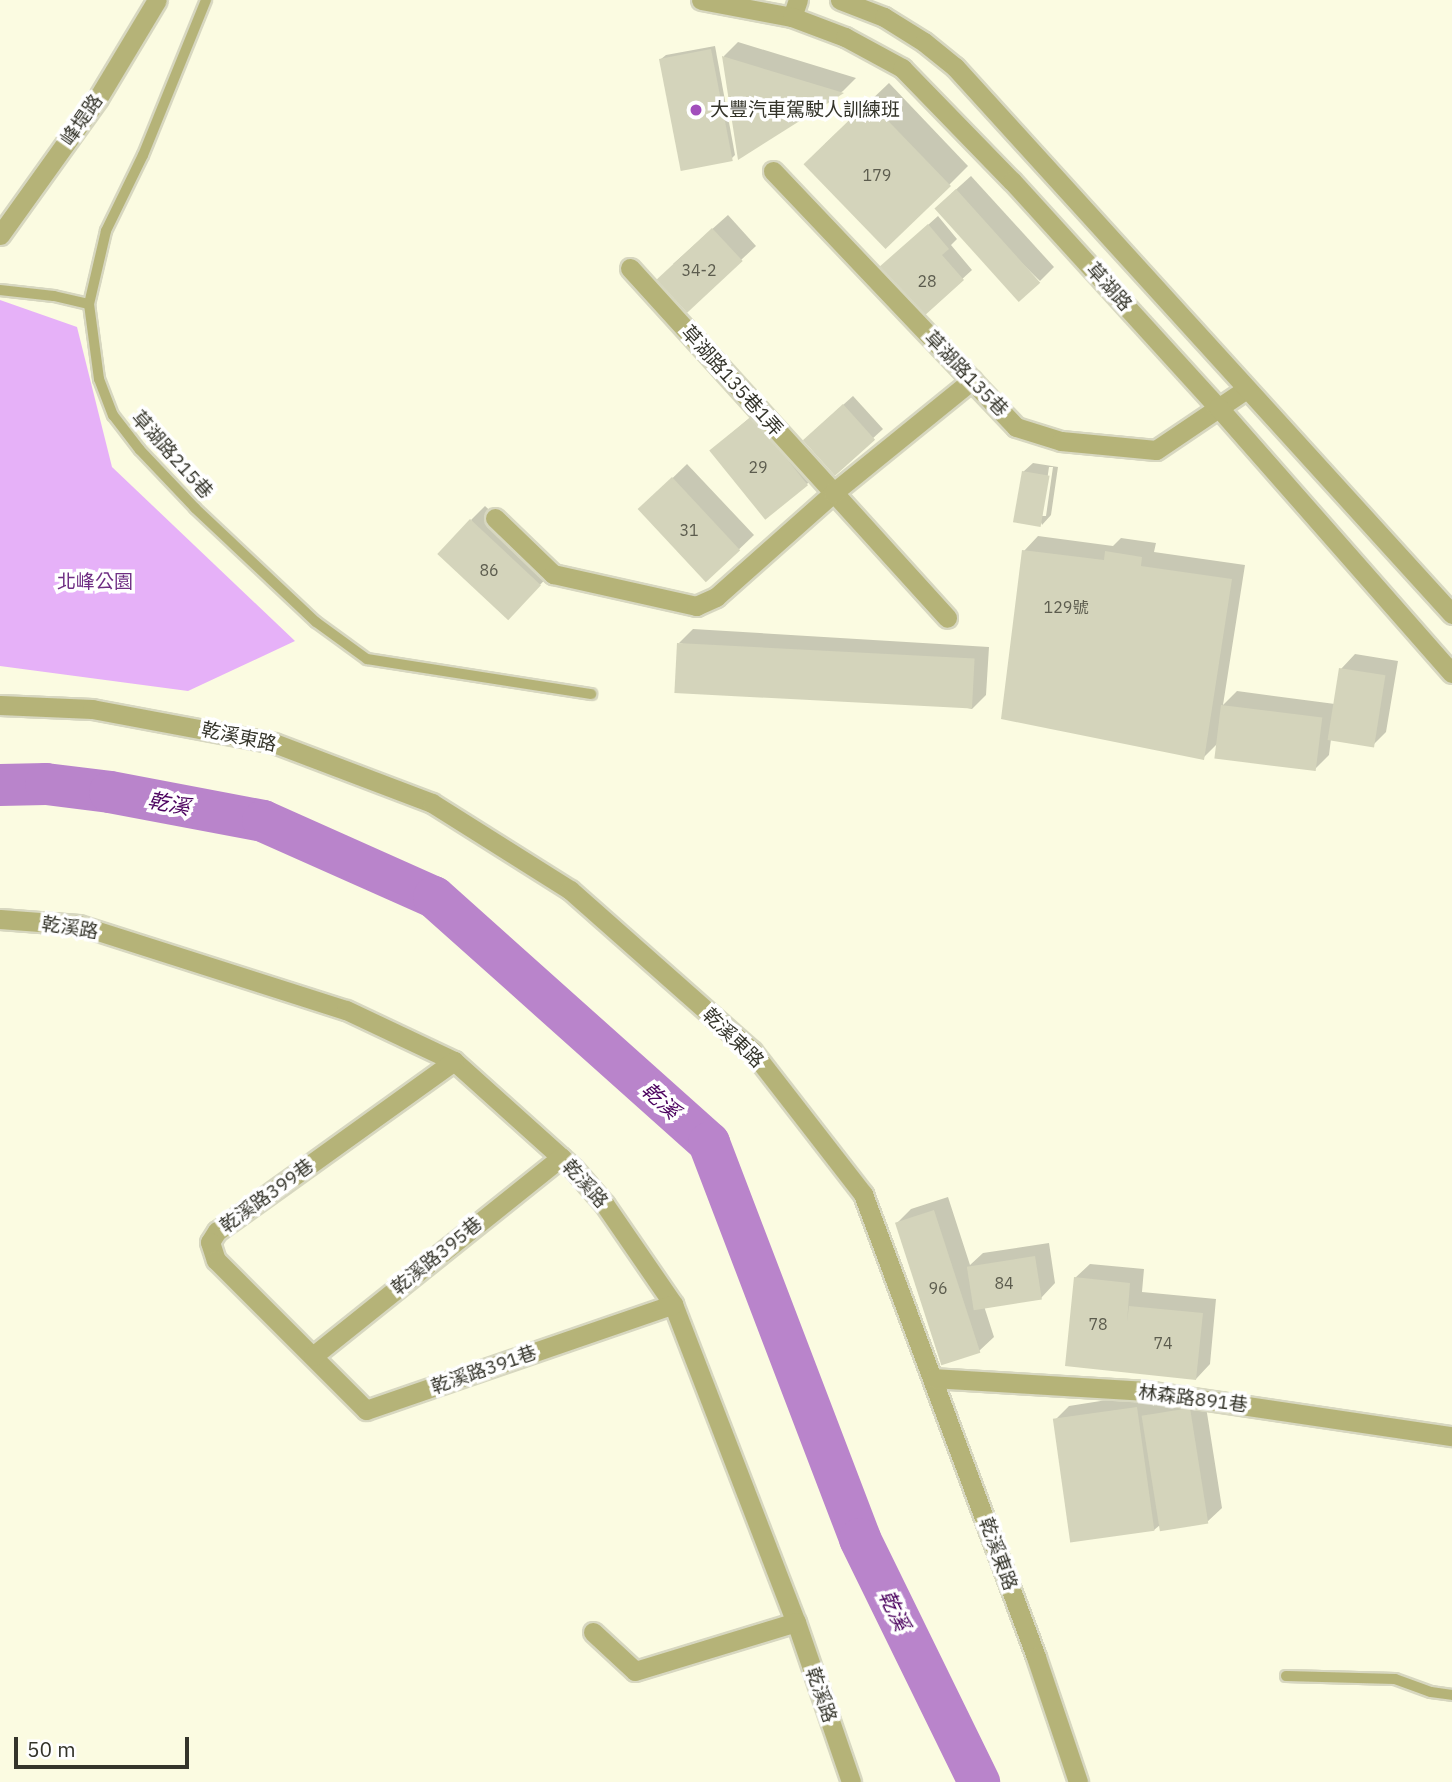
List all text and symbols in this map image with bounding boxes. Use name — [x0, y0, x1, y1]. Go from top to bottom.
street label: 峰堤路 — [56, 90, 108, 150]
place label: 大豐汽車駕駛人訓練班 — [710, 99, 900, 121]
marker: 大豐汽車駕駛人訓練班 — [688, 102, 704, 118]
house number: 179 — [863, 165, 891, 185]
street label: 草湖路 — [1081, 258, 1137, 316]
house number: 34-2 — [681, 260, 717, 280]
house number: 28 — [917, 271, 937, 291]
street label: 草湖路135巷1弄 — [676, 321, 788, 441]
street label: 草湖路135巷 — [920, 326, 1012, 422]
street label: 草湖路215巷 — [127, 406, 217, 504]
house number: 29 — [748, 457, 768, 477]
house number: 31 — [679, 520, 699, 540]
house number: 86 — [479, 560, 499, 580]
park label: 北峰公園 — [57, 571, 133, 593]
house number: 129號 — [1044, 597, 1088, 617]
street label: 乾溪東路 — [199, 718, 279, 756]
water label: 乾溪 — [146, 787, 192, 819]
street label: 乾溪路 — [40, 912, 100, 944]
street label: 乾溪東路 — [698, 1003, 768, 1073]
water label: 乾溪 — [637, 1077, 685, 1123]
street label: 乾溪路399巷 — [216, 1154, 318, 1238]
street label: 乾溪路 — [557, 1155, 613, 1213]
street label: 乾溪路395巷 — [387, 1212, 487, 1300]
house number: 84 — [994, 1273, 1014, 1293]
house number: 96 — [928, 1278, 948, 1298]
house number: 78 — [1088, 1314, 1108, 1334]
house number: 74 — [1153, 1333, 1173, 1353]
street label: 乾溪路391巷 — [428, 1341, 540, 1399]
street label: 林森路891巷 — [1137, 1381, 1249, 1417]
street label: 乾溪東路 — [974, 1514, 1022, 1594]
water label: 乾溪 — [874, 1586, 916, 1634]
street label: 乾溪路 — [801, 1664, 841, 1726]
scale bar — [18, 1722, 192, 1766]
text: 50 m — [27, 1735, 76, 1763]

